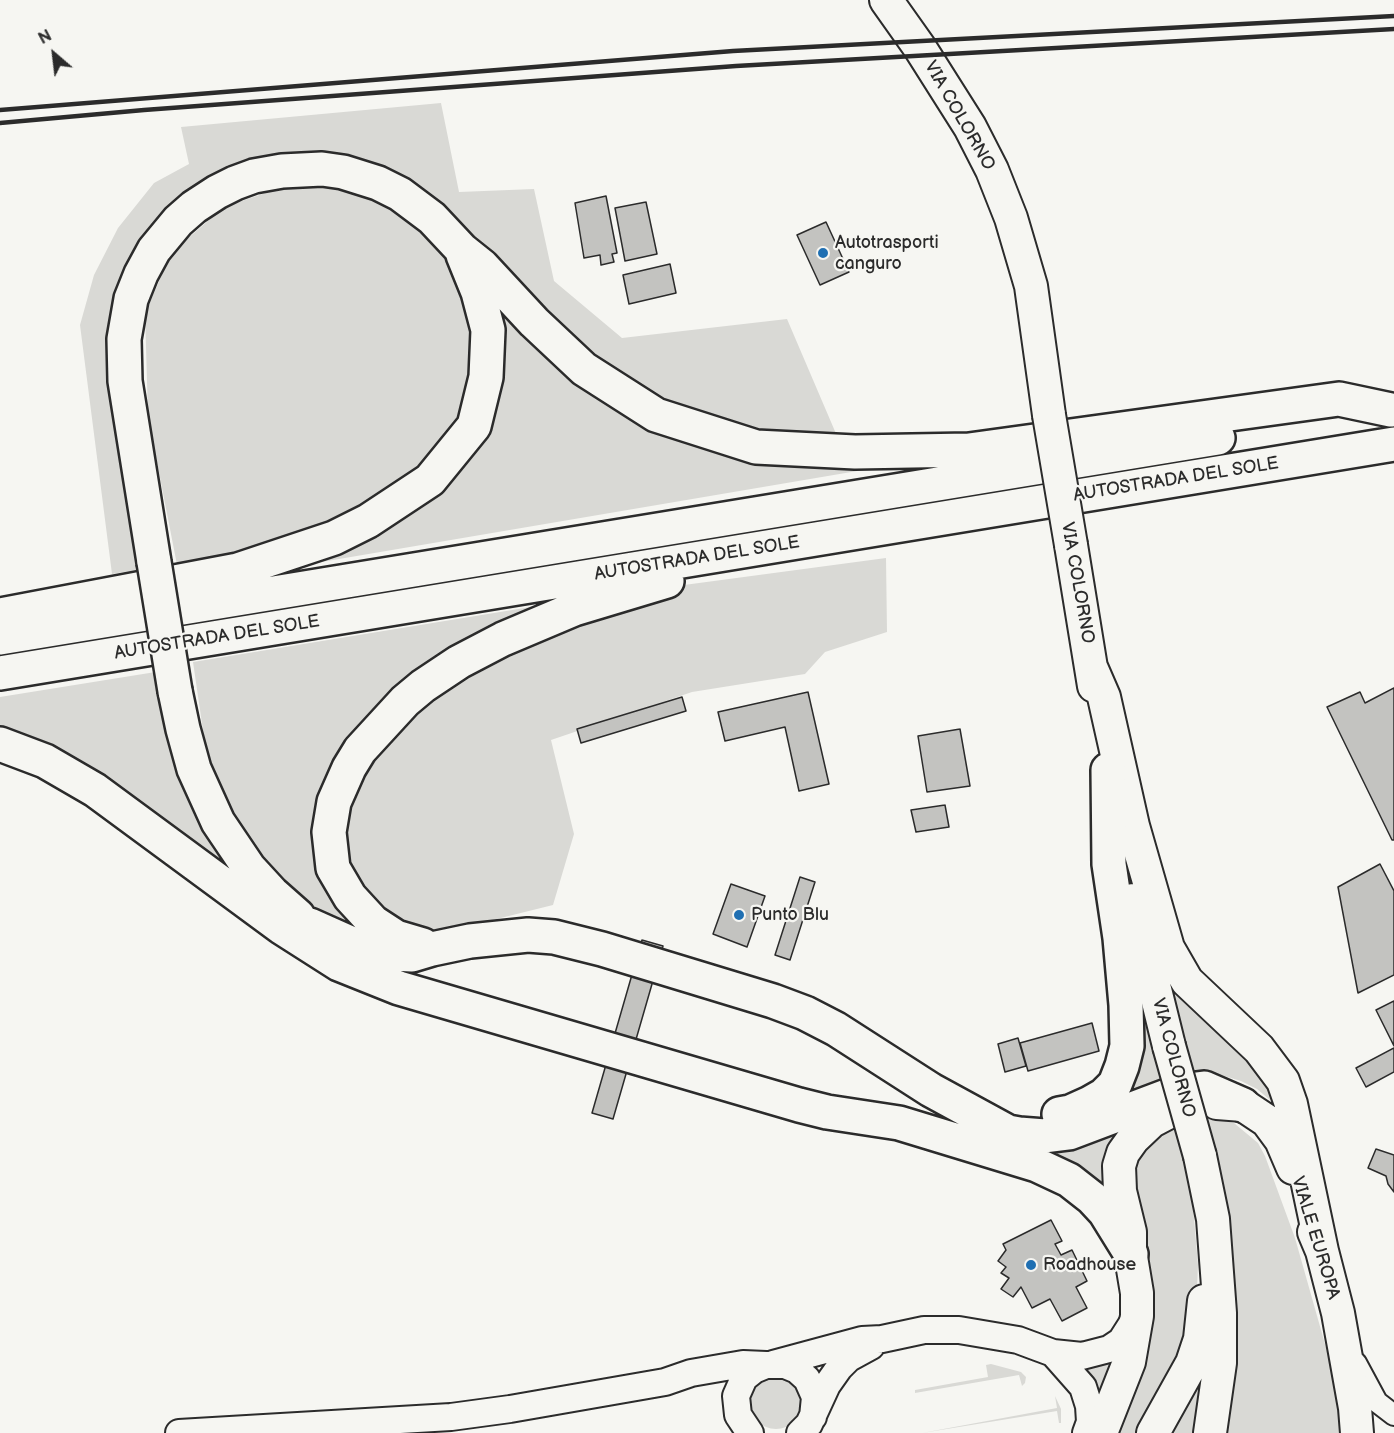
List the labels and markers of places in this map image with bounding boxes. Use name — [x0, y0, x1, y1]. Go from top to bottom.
place label: Autotrasporti canguro — [835, 232, 939, 274]
marker: Autotrasporti canguro — [816, 246, 830, 260]
place label: Punto Blu — [751, 904, 829, 926]
marker: Punto Blu — [732, 908, 746, 922]
place label: Roadhouse — [1043, 1254, 1136, 1276]
marker: Roadhouse — [1024, 1258, 1038, 1272]

